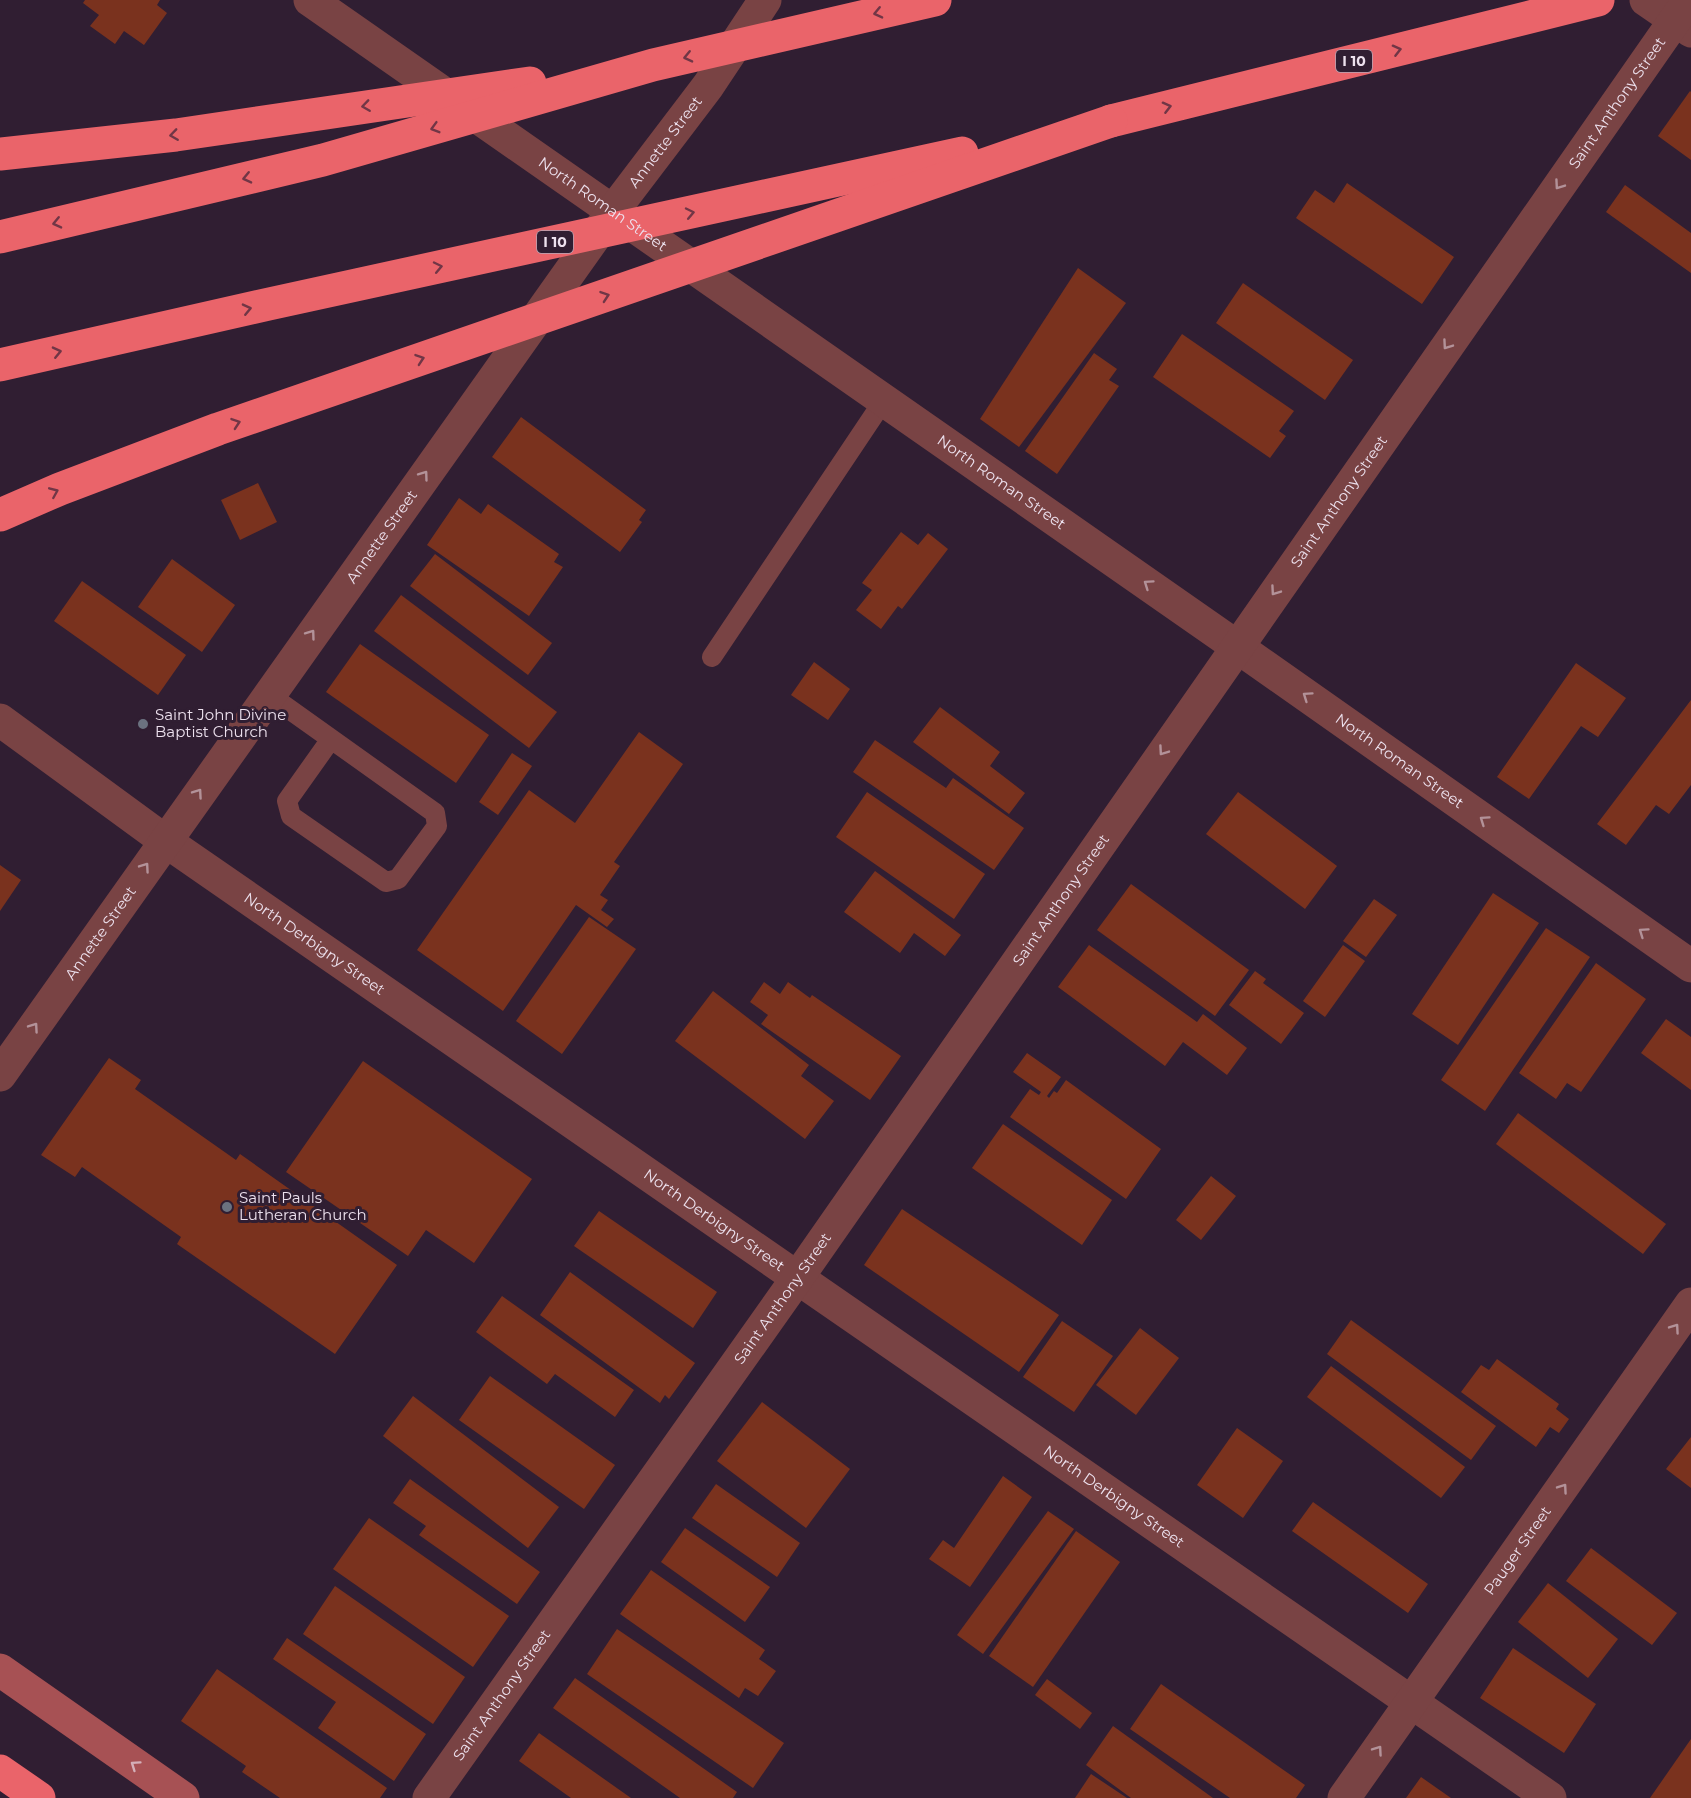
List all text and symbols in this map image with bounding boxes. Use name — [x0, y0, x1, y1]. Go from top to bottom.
one-way arrow — [873, 6, 883, 19]
street label: Saint Anthony Street — [1564, 33, 1669, 172]
one-way arrow — [1392, 44, 1402, 57]
one-way arrow — [683, 50, 693, 63]
road number: I 10 — [1336, 50, 1372, 72]
street label: Annette Street — [624, 92, 706, 191]
one-way arrow — [362, 100, 371, 112]
one-way arrow — [1162, 102, 1172, 115]
one-way arrow — [430, 121, 441, 133]
one-way arrow — [169, 129, 178, 141]
street label: North Roman Street — [535, 152, 671, 255]
one-way arrow — [242, 171, 252, 184]
one-way arrow — [1555, 179, 1566, 190]
one-way arrow — [685, 207, 695, 220]
one-way arrow — [53, 216, 63, 229]
road number: I 10 — [537, 231, 573, 253]
one-way arrow — [432, 261, 442, 274]
one-way arrow — [599, 290, 610, 303]
one-way arrow — [242, 303, 252, 316]
one-way arrow — [1443, 338, 1454, 349]
one-way arrow — [52, 346, 62, 359]
one-way arrow — [415, 354, 425, 367]
one-way arrow — [230, 418, 241, 431]
street label: North Roman Street — [934, 430, 1070, 533]
street label: Saint Anthony Street — [1286, 432, 1391, 571]
one-way arrow — [417, 471, 428, 482]
street label: Annette Street — [342, 486, 421, 587]
one-way arrow — [47, 487, 58, 499]
one-way arrow — [1143, 580, 1154, 591]
one-way arrow — [1271, 584, 1282, 595]
one-way arrow — [304, 629, 315, 640]
one-way arrow — [1303, 692, 1314, 703]
place label: Saint John Divine Baptist Church — [155, 705, 286, 741]
street label: North Roman Street — [1332, 709, 1468, 812]
marker: Saint John Divine Baptist Church — [136, 717, 150, 731]
one-way arrow — [1159, 744, 1170, 755]
one-way arrow — [191, 788, 202, 799]
one-way arrow — [1479, 816, 1490, 827]
street label: Saint Anthony Street — [1008, 830, 1113, 969]
one-way arrow — [138, 863, 149, 874]
street label: Annette Street — [61, 882, 140, 983]
street label: North Derbigny Street — [240, 888, 389, 999]
one-way arrow — [1639, 928, 1650, 939]
one-way arrow — [27, 1023, 38, 1034]
street label: North Derbigny Street — [640, 1165, 789, 1275]
place label: Saint Pauls Lutheran Church — [239, 1188, 367, 1224]
marker: Saint Pauls Lutheran Church — [220, 1200, 234, 1214]
street label: Saint Anthony Street — [729, 1229, 835, 1367]
one-way arrow — [1667, 1324, 1678, 1335]
street label: North Derbigny Street — [1040, 1441, 1188, 1552]
one-way arrow — [1555, 1483, 1566, 1494]
street label: Pauger Street — [1479, 1503, 1555, 1599]
street label: Saint Anthony Street — [449, 1626, 554, 1764]
one-way arrow — [1371, 1746, 1382, 1757]
one-way arrow — [130, 1761, 141, 1772]

